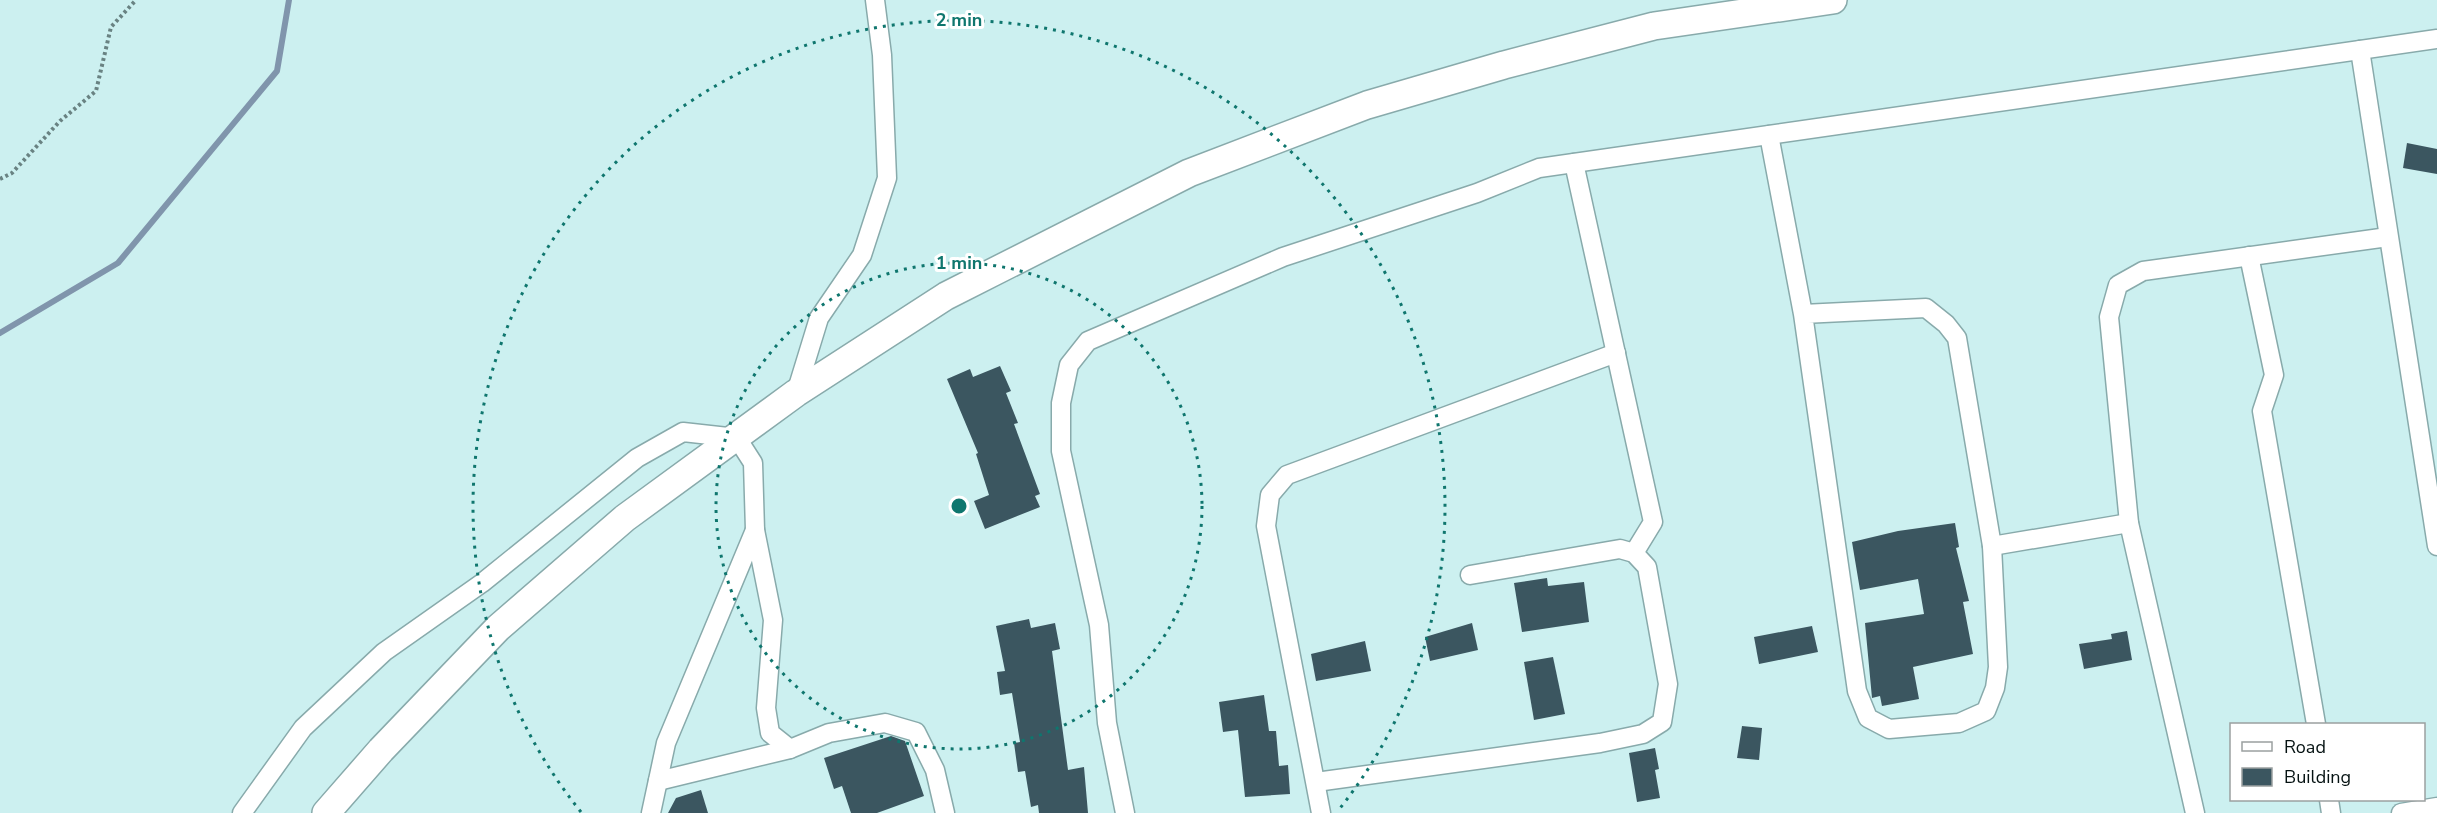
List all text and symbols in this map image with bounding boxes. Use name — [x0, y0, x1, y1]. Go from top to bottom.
text: 2 min — [936, 8, 982, 32]
text: 1 min — [936, 251, 982, 275]
centre of rings — [949, 496, 969, 516]
legend — [2230, 723, 2425, 801]
text: Road — [2284, 735, 2326, 759]
text: Building — [2284, 765, 2351, 789]

